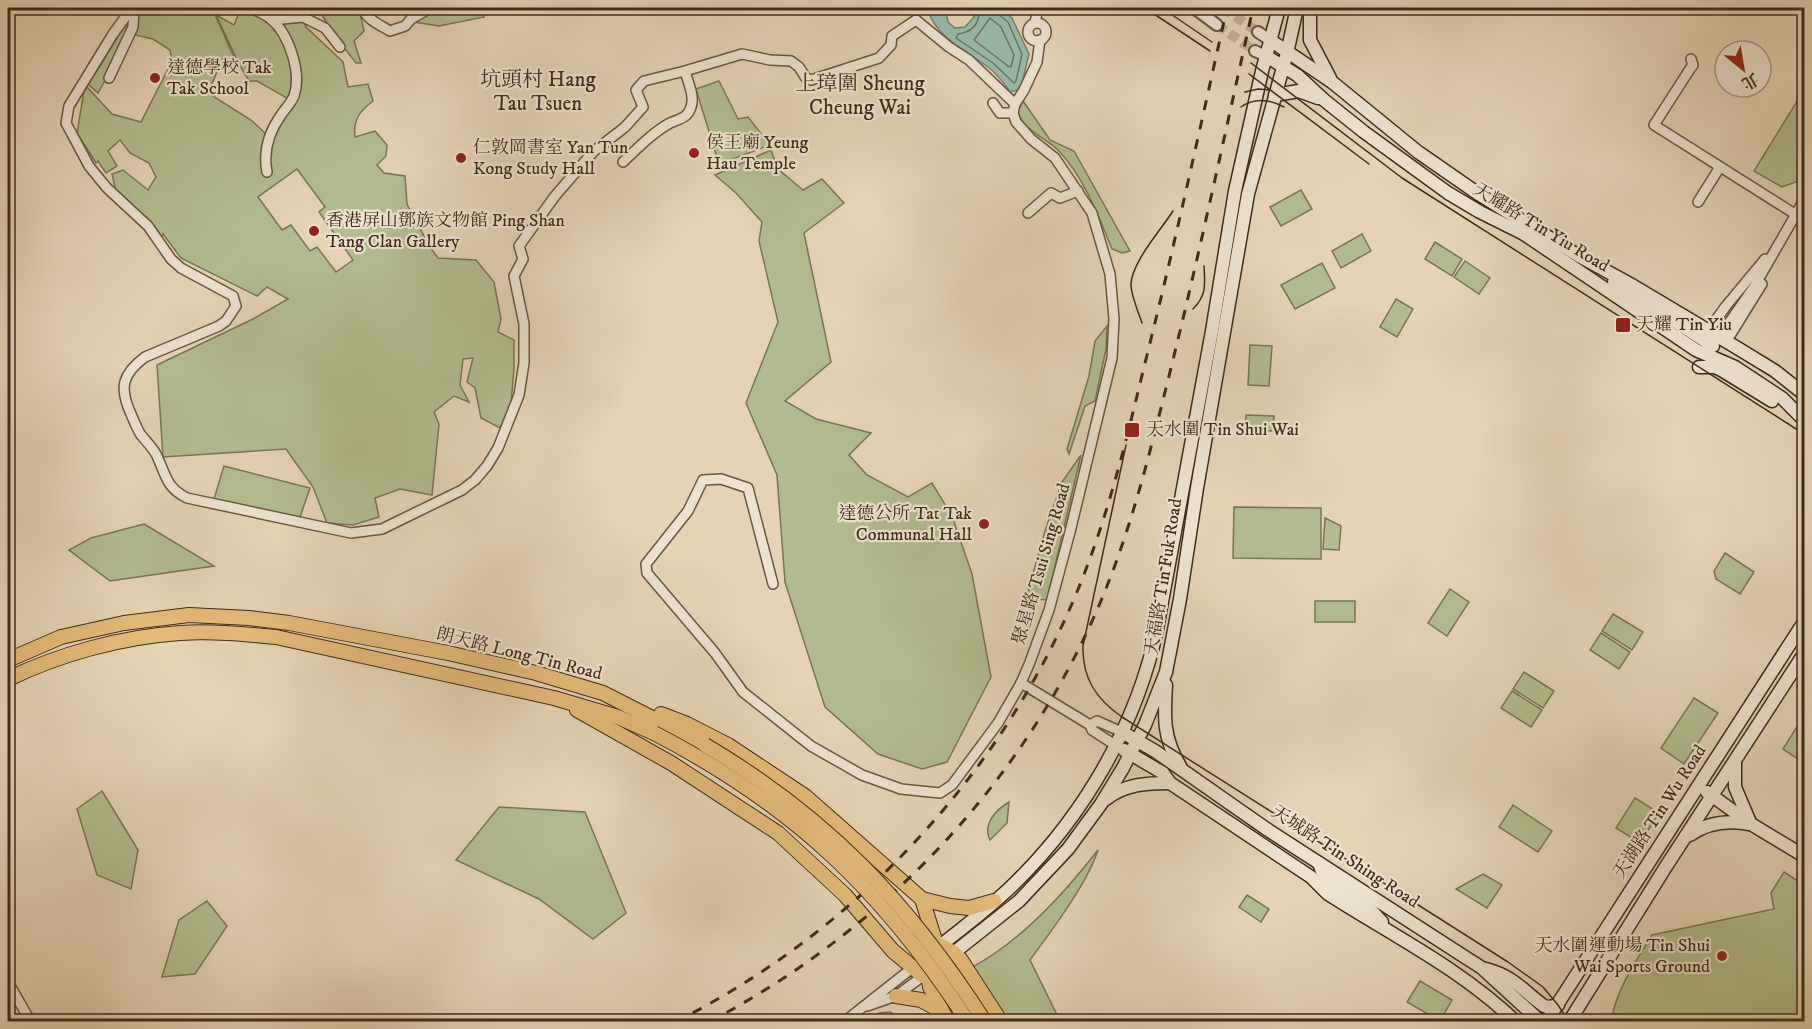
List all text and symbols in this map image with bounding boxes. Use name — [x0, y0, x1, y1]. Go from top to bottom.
north arrow — [1713, 39, 1773, 99]
place label: 達德學校 Tak Tak School — [167, 57, 272, 100]
district label: 坑頭村 Hang Tau Tsuen — [480, 67, 596, 117]
text: 北 — [1738, 68, 1762, 94]
marker: 達德學校 Tak Tak School — [148, 71, 162, 85]
district label: 上璋圍 Sheung Cheung Wai — [795, 71, 926, 121]
place label: 侯王廟 Yeung Hau Temple — [706, 132, 809, 175]
place label: 仁敦岡書室 Yan Tun Kong Study Hall — [473, 137, 629, 180]
marker: 侯王廟 Yeung Hau Temple — [687, 146, 701, 160]
marker: 仁敦岡書室 Yan Tun Kong Study Hall — [454, 151, 468, 165]
street label: 天耀路 Tin Yiu Road — [1469, 179, 1613, 277]
place label: 香港屏山鄧族文物館 Ping Shan Tang Clan Gallery — [326, 210, 565, 253]
marker: 香港屏山鄧族文物館 Ping Shan Tang Clan Gallery — [307, 224, 321, 238]
place label: 天耀 Tin Yiu — [1636, 314, 1732, 336]
marker: 天耀 Tin Yiu — [1614, 316, 1632, 334]
place label: 天水圍 Tin Shui Wai — [1146, 419, 1299, 441]
marker: 天水圍 Tin Shui Wai — [1123, 421, 1141, 439]
street label: 聚星路 Tsui Sing Road — [1008, 481, 1076, 647]
street label: 天福路 Tin Fuk Road — [1141, 497, 1187, 657]
place label: 達德公所 Tat Tak Communal Hall — [838, 503, 973, 546]
marker: 達德公所 Tat Tak Communal Hall — [977, 517, 991, 531]
street label: 朗天路 Long Tin Road — [434, 623, 604, 685]
street label: 天湖路 Tin Wu Road — [1609, 741, 1711, 883]
street label: 天城路 Tin Shing Road — [1267, 801, 1423, 913]
place label: 天水圍運動場 Tin Shui Wai Sports Ground — [1535, 935, 1710, 978]
marker: 天水圍運動場 Tin Shui Wai Sports Ground — [1715, 949, 1729, 963]

